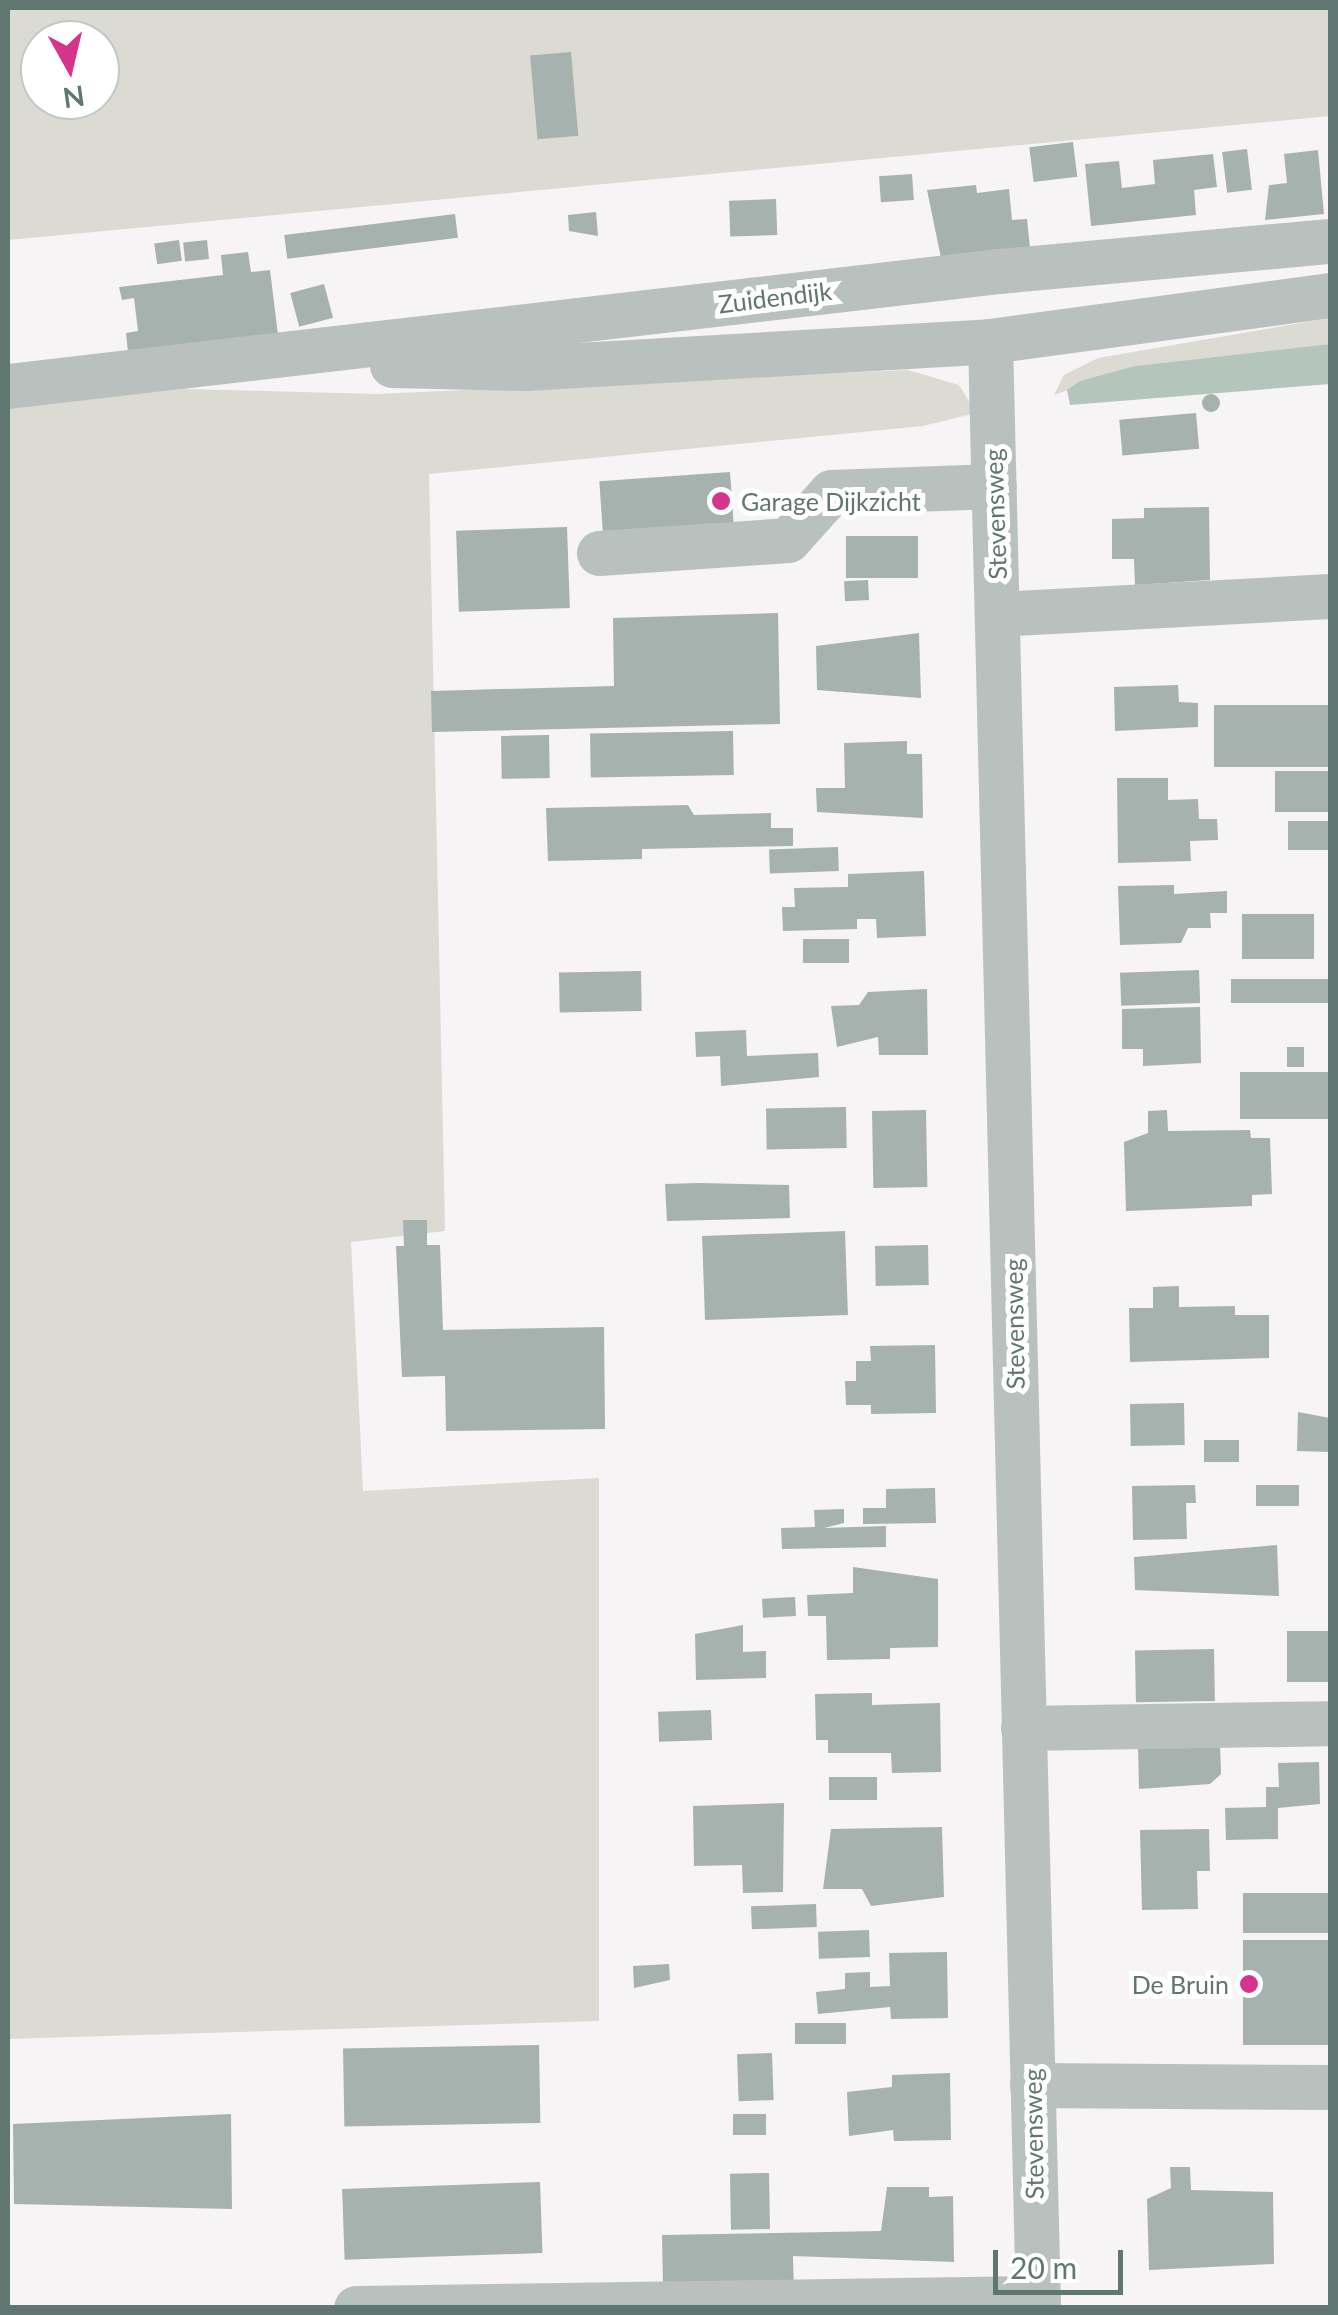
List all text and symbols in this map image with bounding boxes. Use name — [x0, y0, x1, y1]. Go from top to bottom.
north arrow — [20, 20, 120, 120]
text: N — [61, 79, 87, 116]
street label: Zuidendijk — [716, 275, 834, 319]
street label: Stevensweg — [978, 448, 1012, 580]
place label: Garage Dijkzicht — [741, 486, 921, 516]
marker: Garage Dijkzicht — [710, 490, 732, 512]
street label: Stevensweg — [998, 1258, 1030, 1390]
place label: De Bruin — [1132, 1969, 1229, 1999]
marker: De Bruin — [1238, 1973, 1260, 1995]
street label: Stevensweg — [1017, 2068, 1049, 2200]
scale bar — [998, 2230, 1128, 2292]
text: 20 m — [1010, 2249, 1077, 2285]

